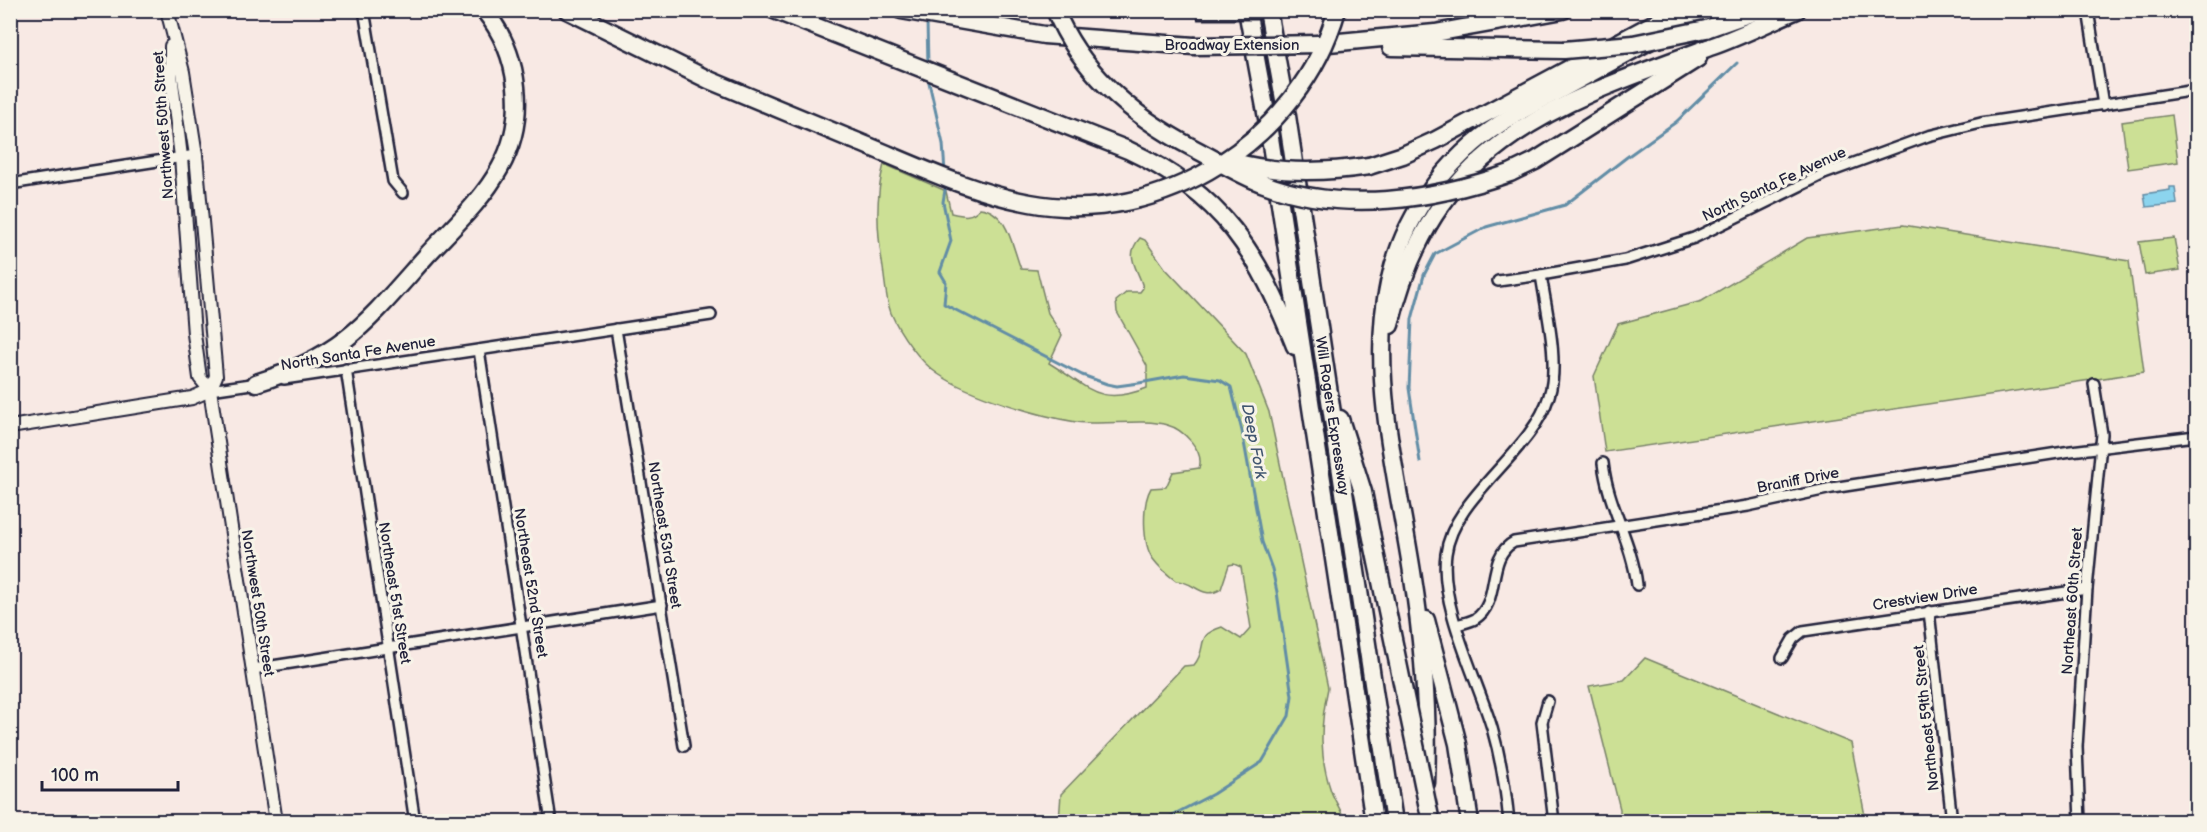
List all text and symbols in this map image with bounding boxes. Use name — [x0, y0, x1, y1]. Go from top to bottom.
street label: Broadway Extension — [1164, 36, 1300, 55]
street label: Northwest 50th Street — [149, 50, 178, 200]
street label: North Santa Fe Avenue — [1699, 143, 1849, 226]
street label: North Santa Fe Avenue — [279, 332, 437, 375]
street label: Will Rogers Expressway — [1311, 335, 1353, 497]
water label: Deep Fork — [1237, 402, 1270, 481]
street label: Northeast 53rd Street — [644, 460, 686, 610]
street label: Braniff Drive — [1755, 463, 1841, 498]
street label: Northeast 52nd Street — [509, 507, 552, 660]
street label: Northeast 51st Street — [374, 521, 415, 666]
street label: Northeast 60th Street — [2058, 526, 2087, 675]
street label: Northwest 50th Street — [237, 528, 279, 678]
street label: Crestview Drive — [1871, 580, 1979, 615]
street label: Northeast 59th Street — [1909, 644, 1944, 792]
scale bar — [42, 754, 178, 792]
text: 100 m — [51, 765, 99, 786]

